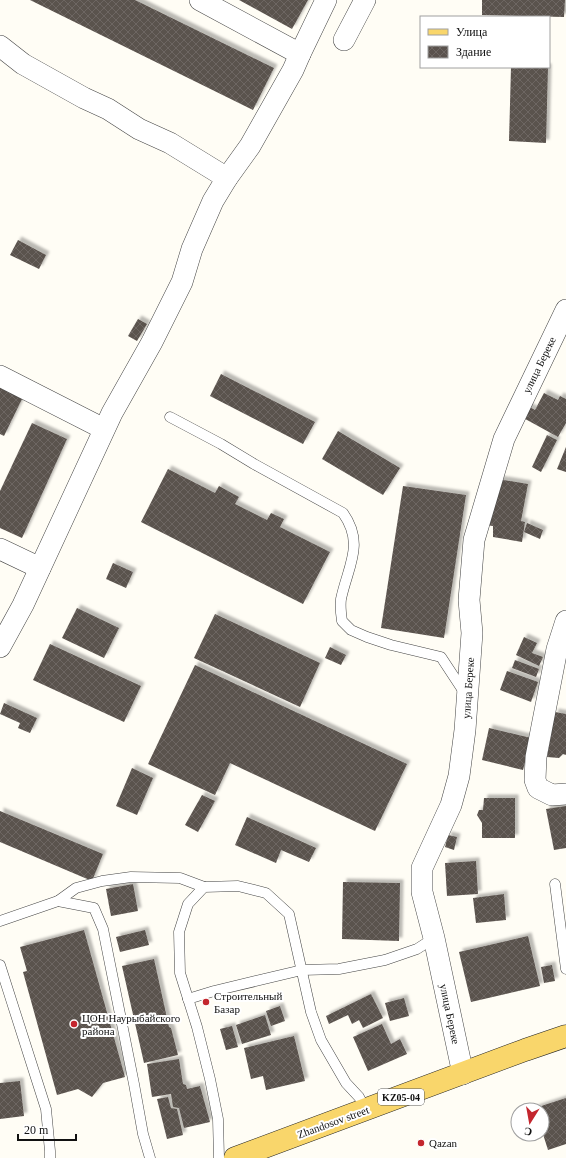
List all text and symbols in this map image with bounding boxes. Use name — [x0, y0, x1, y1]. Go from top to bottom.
legend — [420, 16, 550, 68]
text: Улица — [456, 25, 488, 39]
text: Здание — [456, 45, 491, 59]
street label: улица Береке — [520, 335, 558, 395]
street label: улица Береке — [460, 657, 476, 719]
street label: улица Береке — [438, 983, 462, 1045]
place label: Строительный Базар — [214, 990, 282, 1015]
marker: Строительный Базар — [201, 997, 211, 1007]
place label: ЦОН Наурыбайского района — [82, 1012, 181, 1037]
marker: ЦОН Наурыбайского района — [69, 1019, 79, 1029]
road number: KZ05-04 — [378, 1089, 424, 1105]
north arrow — [510, 1102, 550, 1142]
street label: Zhandosov street — [295, 1103, 371, 1141]
scale bar — [18, 1116, 76, 1142]
text: 20 m — [24, 1123, 49, 1137]
text: С — [523, 1125, 533, 1138]
place label: Qazan — [429, 1137, 458, 1149]
marker: Qazan — [416, 1138, 426, 1148]

